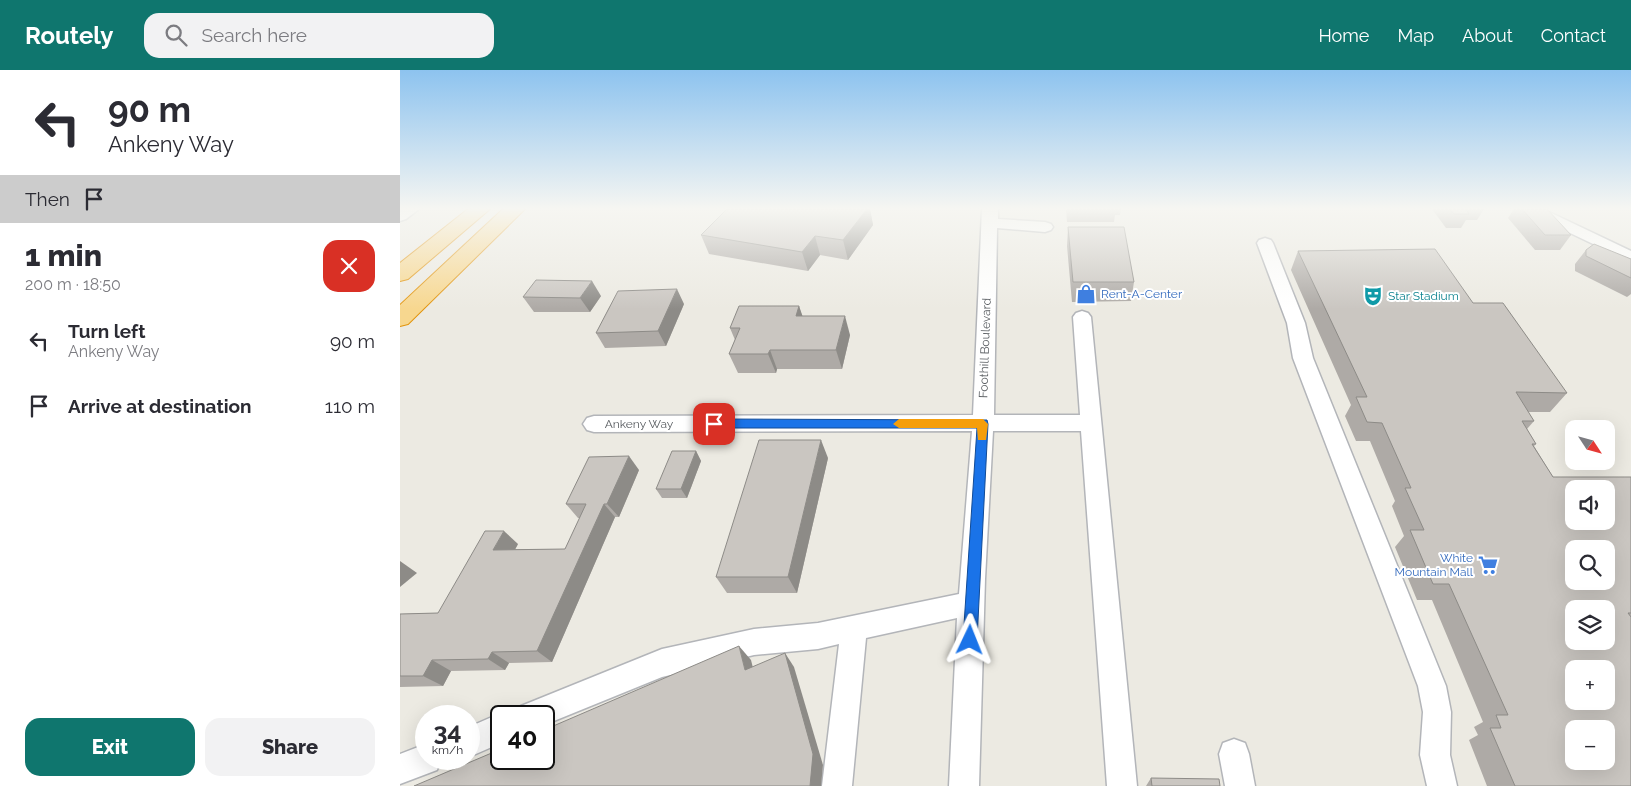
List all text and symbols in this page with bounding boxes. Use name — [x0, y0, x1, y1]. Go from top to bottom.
search box — [144, 13, 494, 58]
text: Routely — [25, 21, 114, 50]
icon: search — [162, 21, 190, 49]
text: Search here — [202, 24, 307, 46]
text: Home — [1318, 25, 1369, 46]
text: Map — [1397, 25, 1434, 46]
text: About — [1462, 25, 1513, 46]
text: Contact — [1541, 25, 1606, 46]
text: 90 m — [108, 89, 191, 130]
icon: left — [25, 90, 90, 155]
text: Ankeny Way — [108, 131, 234, 157]
icon: arrive — [80, 185, 108, 213]
text: Then — [25, 188, 70, 210]
text: 1 min — [25, 238, 102, 273]
button: close — [323, 240, 375, 292]
text: 200 m · 18:50 — [25, 275, 121, 294]
shop icon: Rent-A-Center — [1075, 283, 1097, 305]
theatre icon: Star Stadium — [1362, 285, 1384, 307]
place label: Rent-A-Center — [1101, 287, 1183, 301]
place label: Star Stadium — [1388, 289, 1459, 303]
street label: Foothill Boulevard — [976, 298, 994, 398]
text: Turn left — [68, 320, 145, 342]
icon: left — [25, 327, 53, 355]
text: 90 m — [330, 330, 375, 352]
text: Ankeny Way — [68, 342, 160, 361]
icon: arrive — [25, 392, 53, 420]
text: Arrive at destination — [68, 395, 252, 417]
text: 110 m — [325, 395, 375, 417]
pin — [693, 403, 735, 445]
icon: arrive — [700, 410, 728, 438]
street label: Ankeny Way — [605, 417, 674, 431]
north arrow — [1565, 420, 1615, 470]
map controls — [1565, 420, 1615, 770]
button: sound — [1565, 480, 1615, 530]
button: search — [1565, 540, 1615, 590]
place label: White Mountain Mall — [1395, 551, 1474, 579]
supermarket icon: White Mountain Mall — [1477, 554, 1499, 576]
button: layers — [1565, 600, 1615, 650]
position arrow — [943, 613, 995, 665]
button: + — [1565, 660, 1615, 710]
speed limit sign: 40 — [490, 705, 555, 770]
text: 34 — [433, 716, 462, 746]
button: Exit — [25, 718, 195, 776]
button: Share — [205, 718, 375, 776]
button: − — [1565, 720, 1615, 770]
text: km/h — [432, 743, 463, 757]

